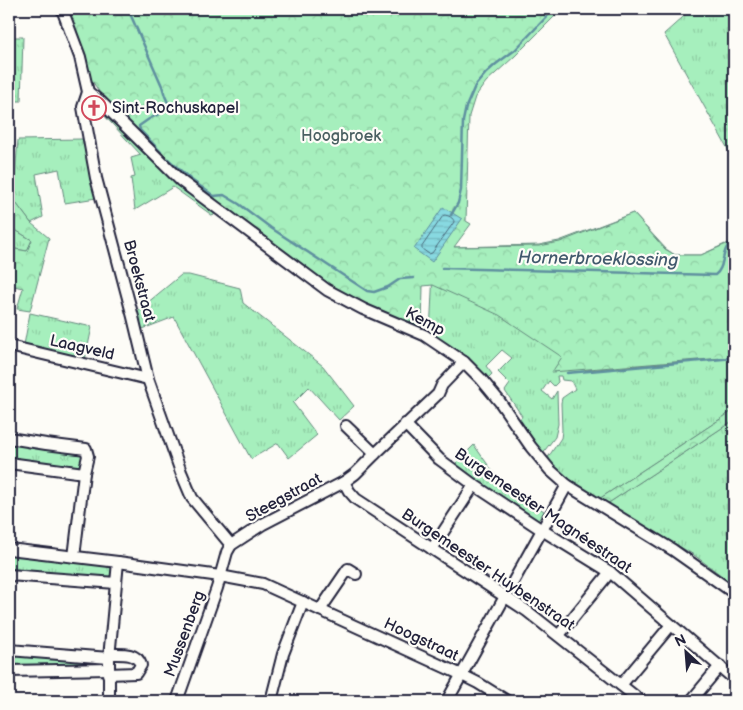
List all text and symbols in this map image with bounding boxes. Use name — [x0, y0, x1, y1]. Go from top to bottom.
church icon: Sint-Rochuskapel — [81, 95, 107, 121]
place label: Sint-Rochuskapel — [112, 99, 239, 118]
park label: Hoogbroek — [301, 127, 381, 146]
street label: Broekstraat — [119, 238, 159, 324]
water label: Hornerbroeklossing — [518, 247, 678, 271]
street label: Kemp — [402, 304, 448, 340]
street label: Laagveld — [48, 331, 116, 365]
street label: Burgemeester Magnéestraat — [451, 444, 635, 578]
street label: Steegstraat — [243, 469, 325, 527]
street label: Burgemeester Huybenstraat — [398, 505, 578, 635]
street label: Mussenberg — [161, 588, 209, 680]
street label: Hoogstraat — [381, 614, 462, 666]
north arrow — [660, 628, 710, 678]
text: N — [672, 631, 689, 651]

